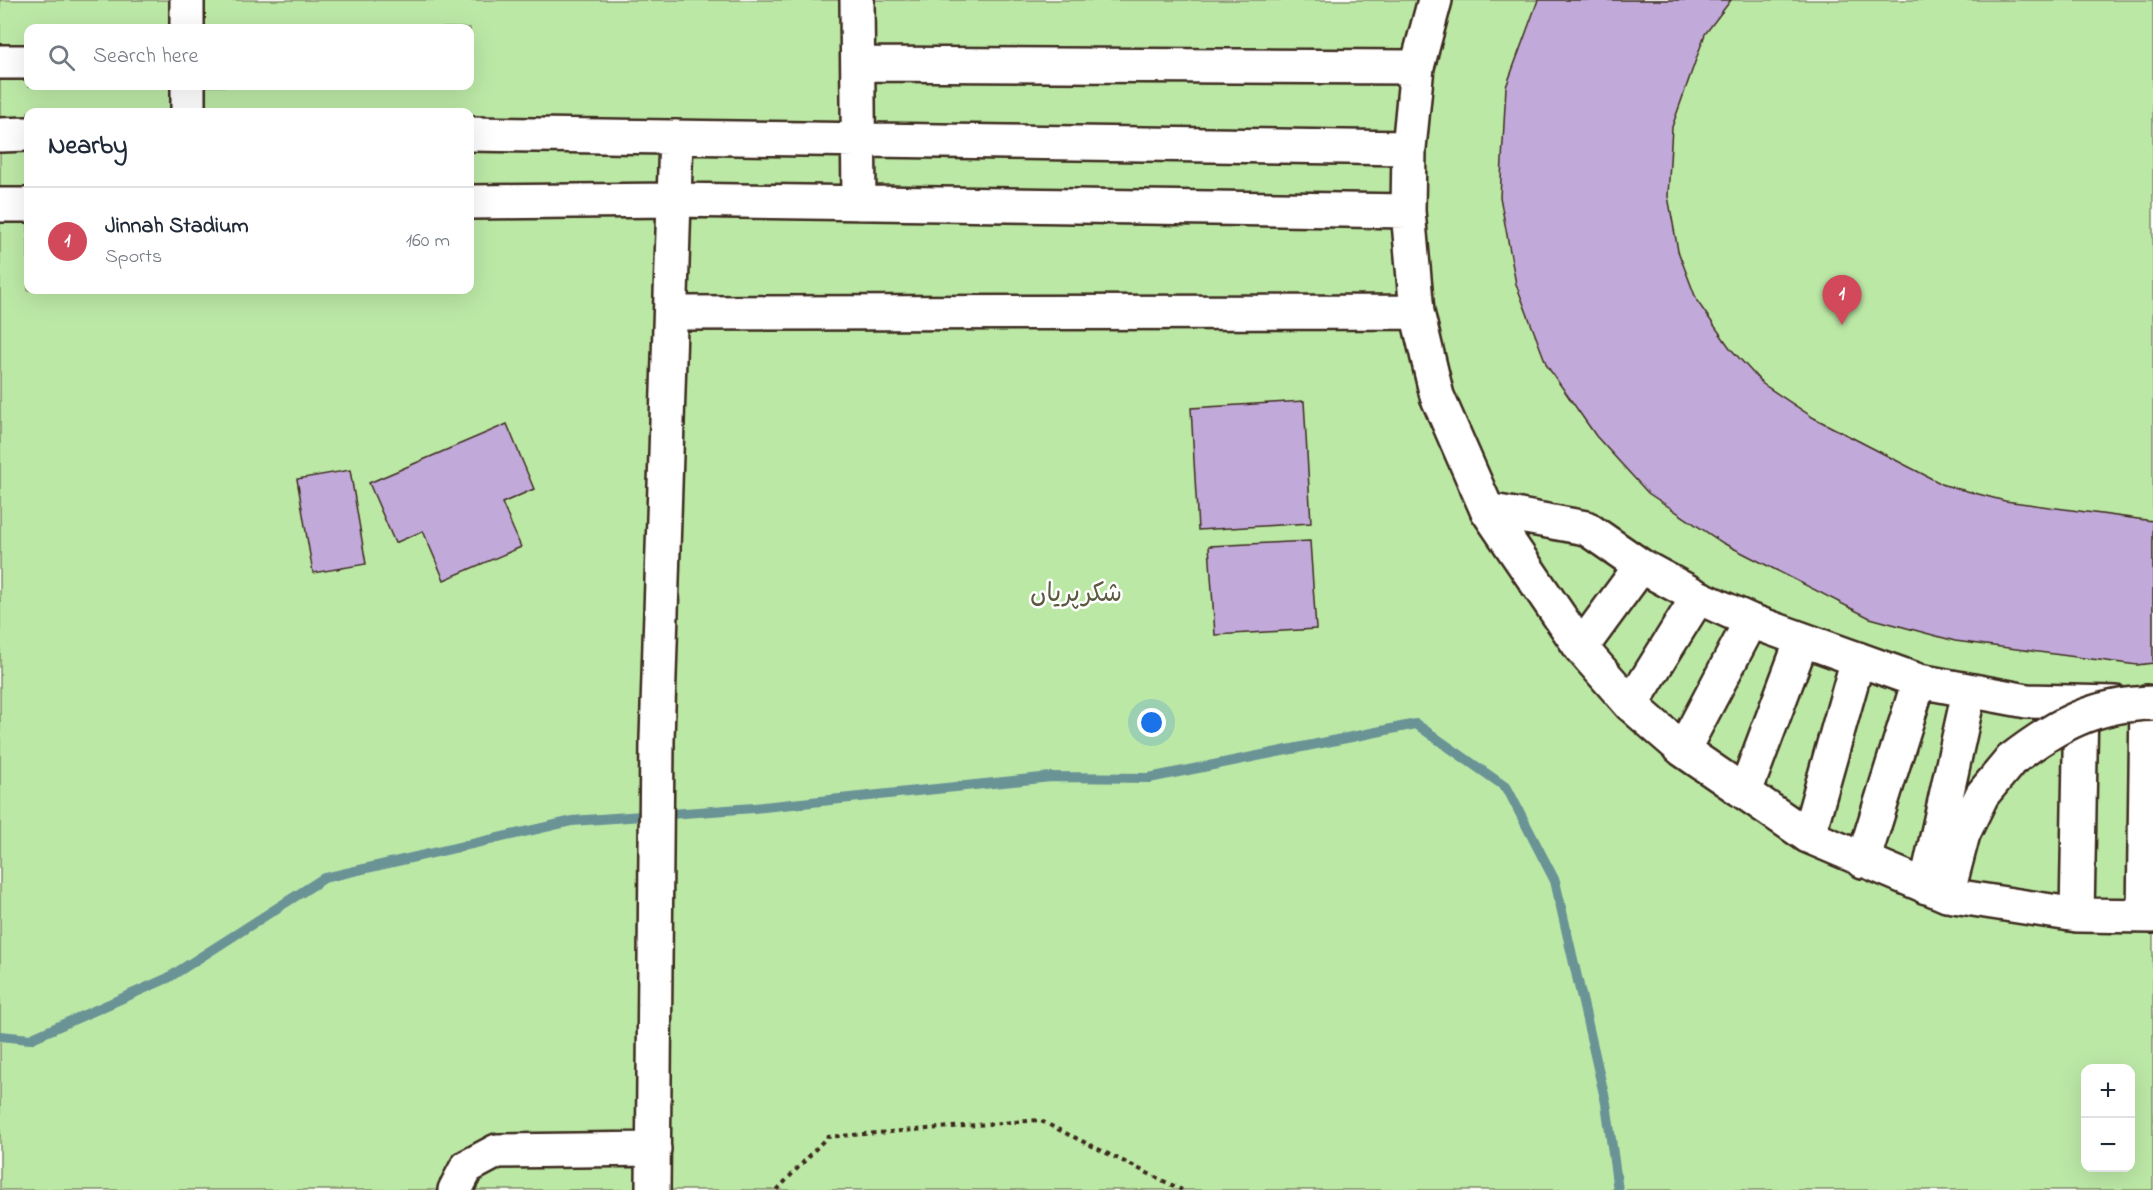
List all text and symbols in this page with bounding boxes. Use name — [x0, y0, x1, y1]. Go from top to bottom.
search box — [24, 24, 474, 90]
icon: search — [45, 41, 78, 74]
text: Search here — [93, 41, 198, 73]
text: Nearby — [48, 128, 127, 166]
text: Jinnah Stadium — [105, 211, 249, 243]
text: 1 — [64, 227, 71, 256]
text: 160 m — [406, 227, 450, 256]
text: Sports — [105, 243, 162, 272]
pin: 1 — [1822, 276, 1862, 325]
park label: شکرپریاں — [1030, 576, 1122, 614]
your location — [1137, 708, 1166, 737]
map controls — [2081, 1064, 2135, 1172]
button: + — [2081, 1064, 2135, 1118]
button: − — [2081, 1118, 2135, 1172]

